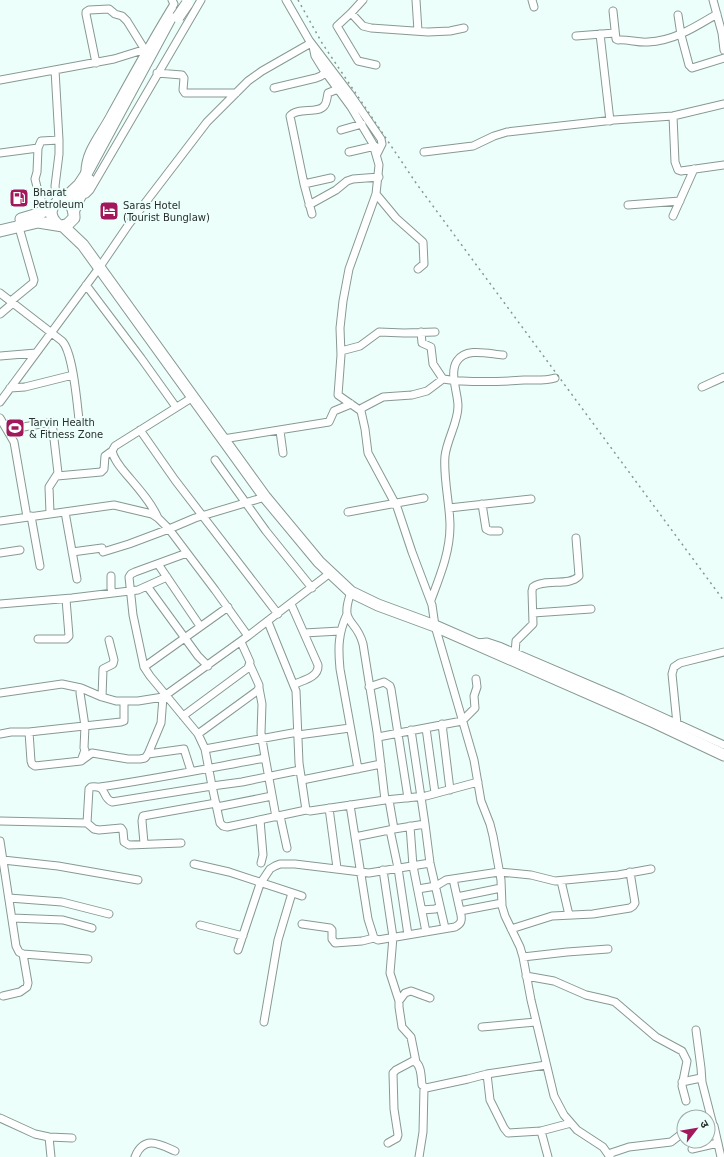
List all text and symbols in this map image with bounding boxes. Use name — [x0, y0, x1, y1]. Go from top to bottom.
fuel station icon: Bharat Petroleum — [8, 187, 30, 209]
place label: Bharat Petroleum — [33, 187, 84, 210]
hotel icon: Saras Hotel (Tourist Bunglaw) — [98, 200, 120, 222]
place label: Saras Hotel (Tourist Bunglaw) — [123, 200, 210, 223]
sports icon: Tarvin Health & Fitness Zone — [4, 417, 26, 439]
place label: Tarvin Health & Fitness Zone — [28, 417, 103, 440]
north arrow — [676, 1109, 716, 1149]
text: उ — [697, 1118, 712, 1131]

